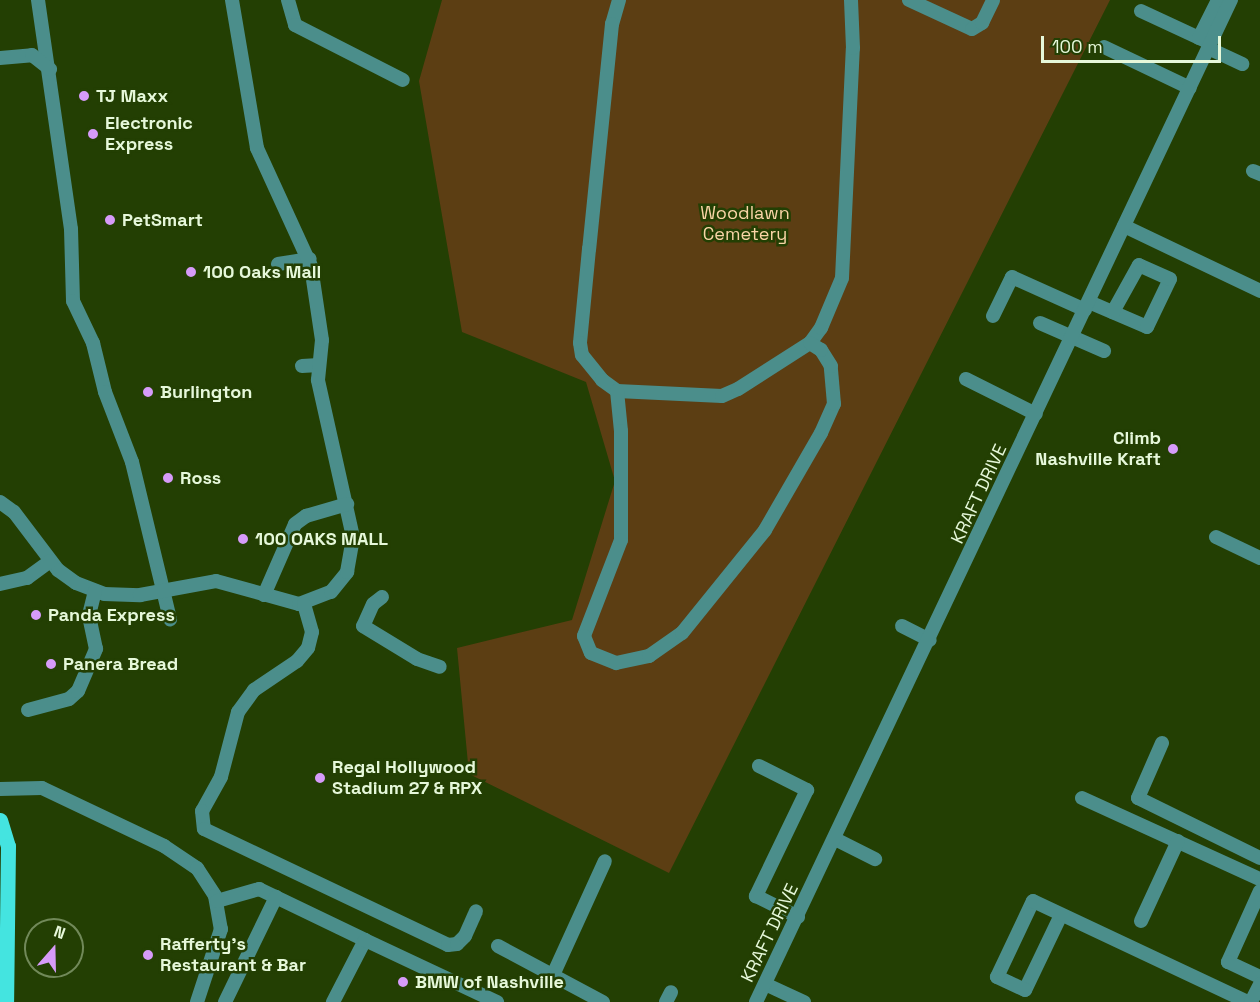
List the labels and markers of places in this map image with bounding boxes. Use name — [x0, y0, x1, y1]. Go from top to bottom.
place label: TJ Maxx — [96, 85, 168, 107]
marker: TJ Maxx — [77, 89, 91, 103]
place label: Electronic Express — [105, 113, 193, 156]
marker: Electronic Express — [86, 127, 100, 141]
place label: PetSmart — [122, 209, 203, 231]
marker: PetSmart — [103, 213, 117, 227]
place label: 100 Oaks Mall — [203, 261, 321, 283]
marker: 100 Oaks Mall — [184, 265, 198, 279]
place label: Burlington — [160, 381, 252, 403]
marker: Burlington — [141, 385, 155, 399]
place label: Climb Nashville Kraft — [1035, 428, 1161, 470]
marker: Climb Nashville Kraft — [1166, 442, 1180, 456]
place label: Ross — [180, 467, 221, 489]
marker: Ross — [161, 471, 175, 485]
place label: 100 OAKS MALL — [255, 528, 388, 550]
marker: 100 OAKS MALL — [236, 532, 250, 546]
place label: Panda Express — [48, 604, 175, 626]
marker: Panda Express — [29, 608, 43, 622]
place label: Panera Bread — [63, 653, 178, 675]
marker: Panera Bread — [44, 657, 58, 671]
place label: Regal Hollywood Stadium 27 & RPX — [332, 757, 482, 800]
marker: Regal Hollywood Stadium 27 & RPX — [313, 771, 327, 785]
place label: Rafferty's Restaurant & Bar — [160, 934, 306, 976]
marker: Rafferty's Restaurant & Bar — [141, 948, 155, 962]
place label: BMW of Nashville — [415, 971, 564, 993]
marker: BMW of Nashville — [396, 975, 410, 989]

